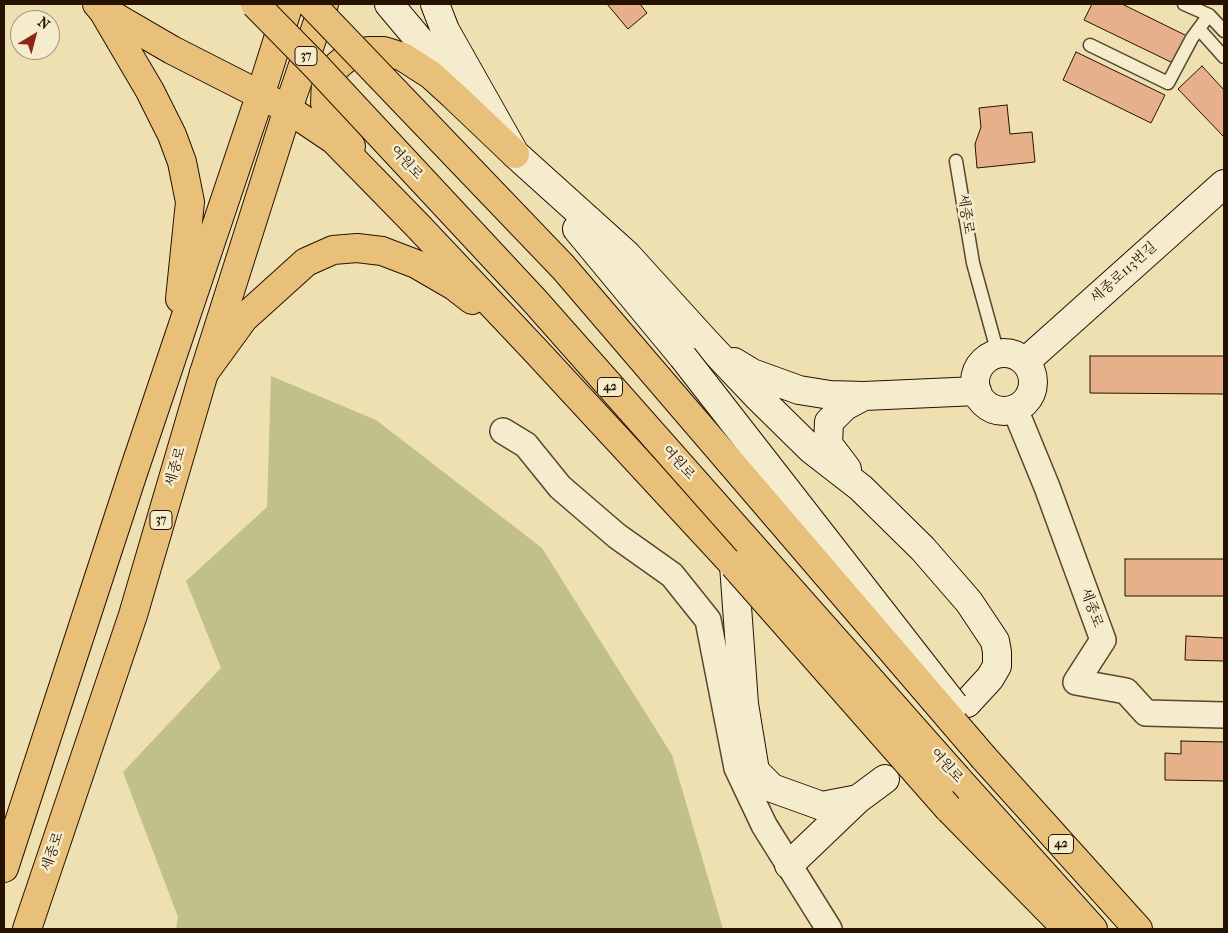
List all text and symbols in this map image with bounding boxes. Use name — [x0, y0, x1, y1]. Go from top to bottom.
north arrow — [10, 10, 60, 60]
text: N — [34, 13, 53, 33]
road number: 37 — [295, 46, 317, 66]
street label: 여원로 — [386, 142, 426, 184]
street label: 세종로 — [954, 193, 976, 235]
street label: 세종로113번길 — [1087, 239, 1161, 307]
road number: 42 — [598, 378, 622, 397]
street label: 여원로 — [658, 442, 698, 484]
street label: 세종로 — [162, 445, 190, 489]
road number: 37 — [150, 510, 172, 530]
street label: 세종로 — [1076, 586, 1106, 630]
street label: 여원로 — [926, 745, 966, 787]
street label: 세종로 — [38, 830, 68, 874]
road number: 42 — [1048, 834, 1074, 854]

